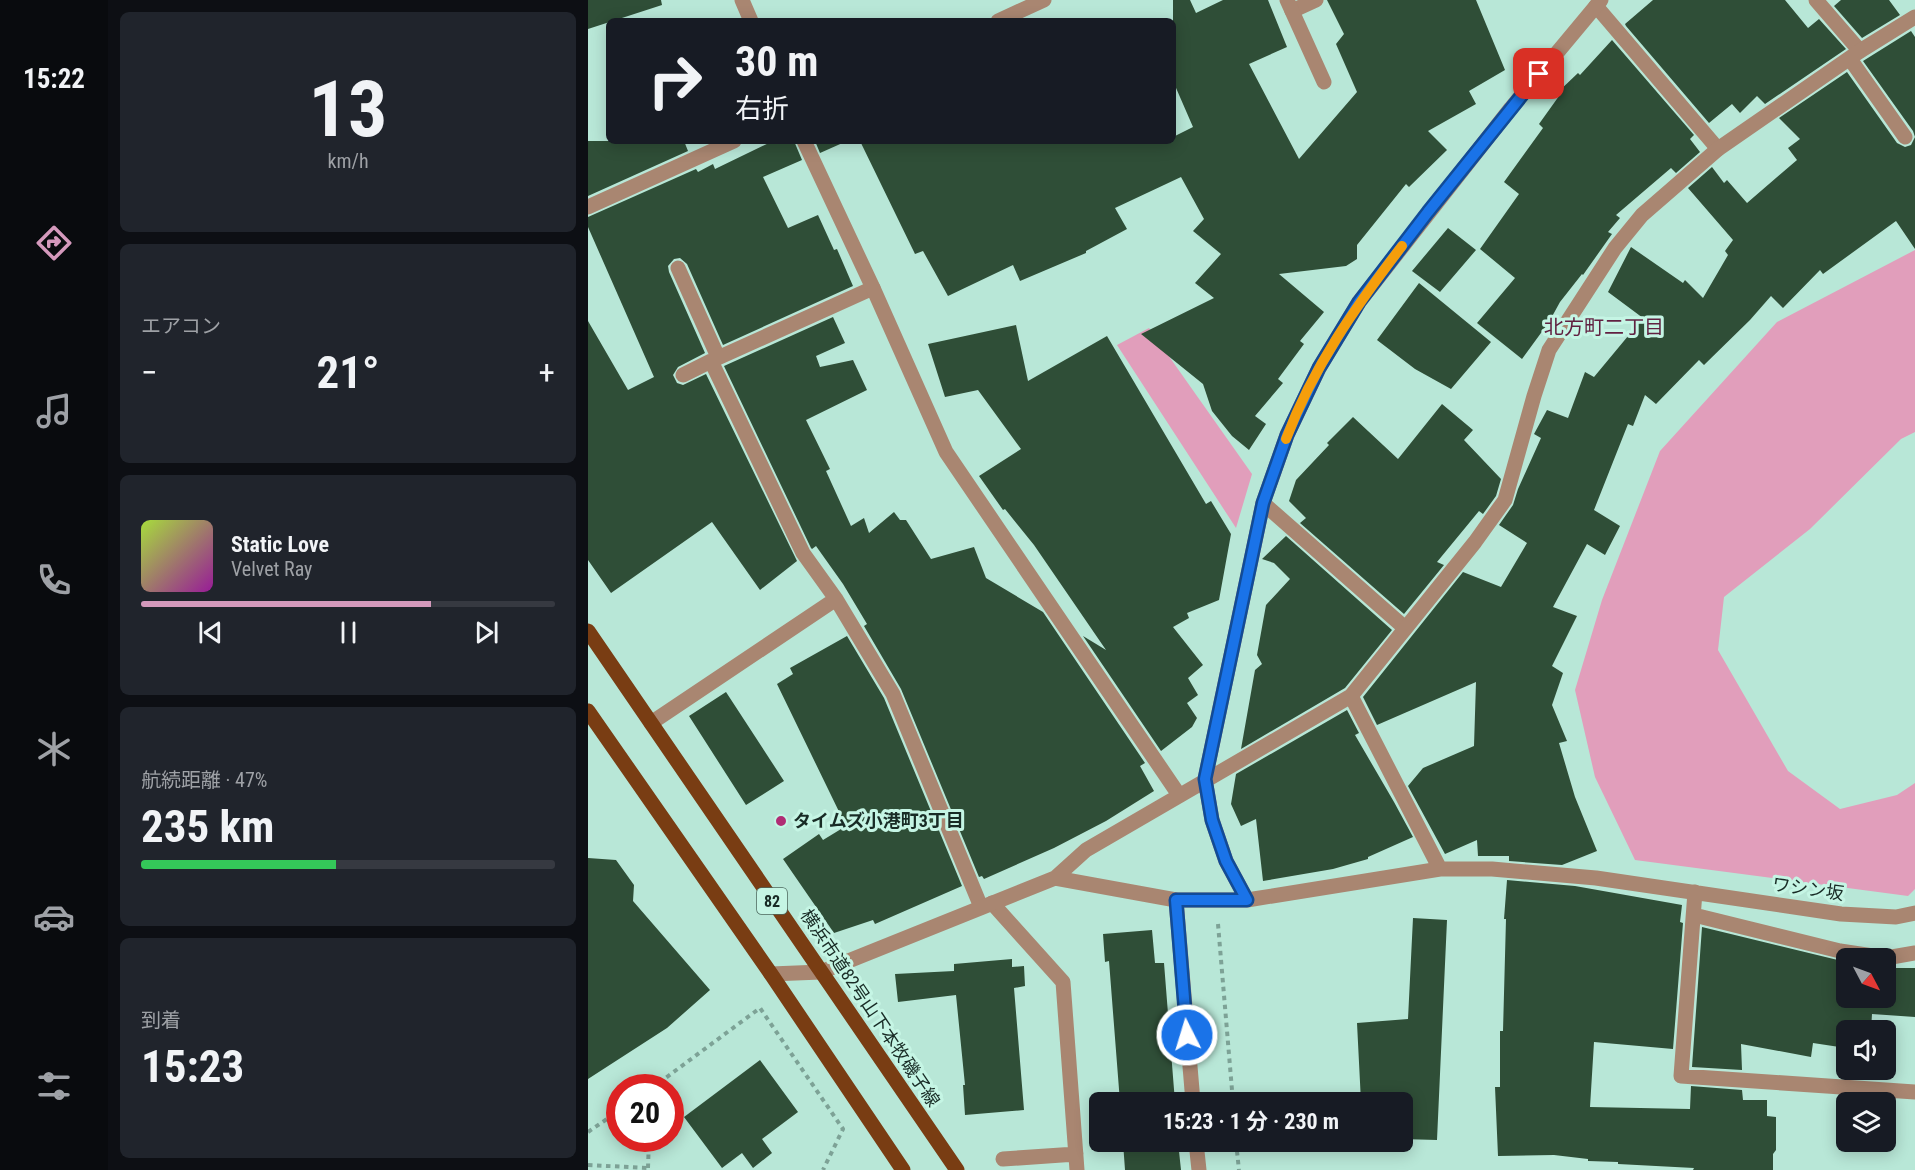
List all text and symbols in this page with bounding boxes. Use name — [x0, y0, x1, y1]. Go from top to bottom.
text: 30 m — [735, 37, 818, 86]
icon: right — [636, 42, 714, 120]
pin — [1513, 48, 1564, 99]
icon: arrive — [1522, 57, 1555, 90]
text: 15:22 — [23, 63, 85, 95]
text: 13 — [309, 64, 387, 155]
text: 右折 — [735, 93, 789, 125]
text: km/h — [327, 149, 369, 173]
icon: directions — [33, 222, 75, 264]
text: エアコン — [141, 314, 221, 338]
district label: 北方町二丁目 — [1544, 315, 1664, 339]
text: 21° — [317, 346, 380, 399]
text: − — [141, 353, 158, 392]
text: + — [539, 353, 555, 392]
icon: music — [33, 390, 75, 432]
text: Static Love — [231, 532, 329, 557]
text: Velvet Ray — [231, 557, 312, 581]
icon: phone — [33, 559, 75, 601]
icon: previous — [194, 616, 227, 649]
icon: pause — [332, 616, 365, 649]
icon: next — [470, 616, 503, 649]
icon: climate — [33, 728, 75, 770]
text: 航続距離 · 47% — [141, 768, 267, 792]
text: 235 km — [141, 800, 274, 853]
place label: タイムズ小港町3丁目 — [793, 810, 964, 831]
marker: タイムズ小港町3丁目 — [774, 814, 788, 828]
street label: ワシン坂 — [1771, 873, 1845, 904]
road number: 82 — [757, 888, 787, 914]
icon: car — [33, 896, 75, 938]
street label: 横浜市道82号山下本牧磯子線 — [796, 905, 944, 1110]
north arrow — [1836, 948, 1896, 1008]
map controls — [1836, 948, 1896, 1152]
position arrow — [1155, 1003, 1219, 1067]
text: 到着 — [141, 1008, 181, 1032]
button: sound — [1836, 1020, 1896, 1080]
text: 15:23 — [141, 1040, 244, 1093]
icon: filters — [33, 1065, 75, 1107]
speed limit sign: 20 — [606, 1074, 684, 1152]
button: layers — [1836, 1092, 1896, 1152]
text: 15:23 · 1 分 · 230 m — [1163, 1109, 1339, 1134]

